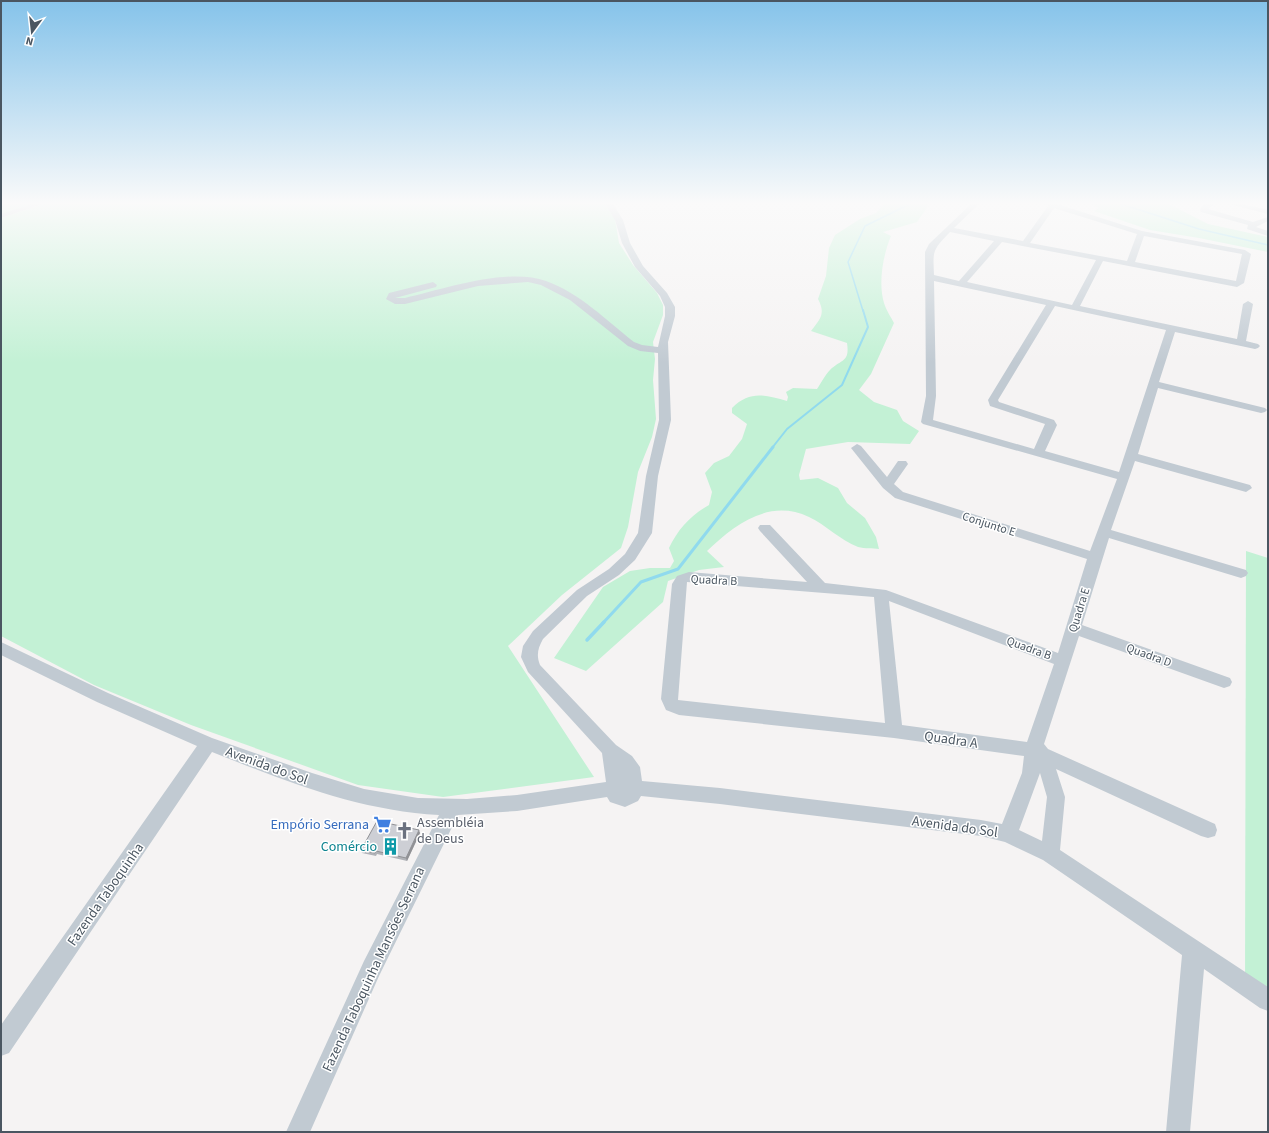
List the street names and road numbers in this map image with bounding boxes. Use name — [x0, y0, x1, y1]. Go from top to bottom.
street label: Conjunto E — [960, 508, 1018, 541]
street label: Quadra B — [690, 571, 738, 590]
street label: Quadra E — [1065, 586, 1094, 635]
street label: Quadra B — [1004, 633, 1054, 664]
street label: Quadra D — [1124, 639, 1174, 671]
street label: Quadra A — [923, 726, 979, 754]
street label: Avenida do Sol — [223, 742, 311, 790]
street label: Avenida do Sol — [911, 811, 999, 843]
street label: Fazenda Taboquinha — [63, 839, 149, 950]
street label: Fazenda Taboquinha Mansões Serrana — [318, 864, 430, 1075]

